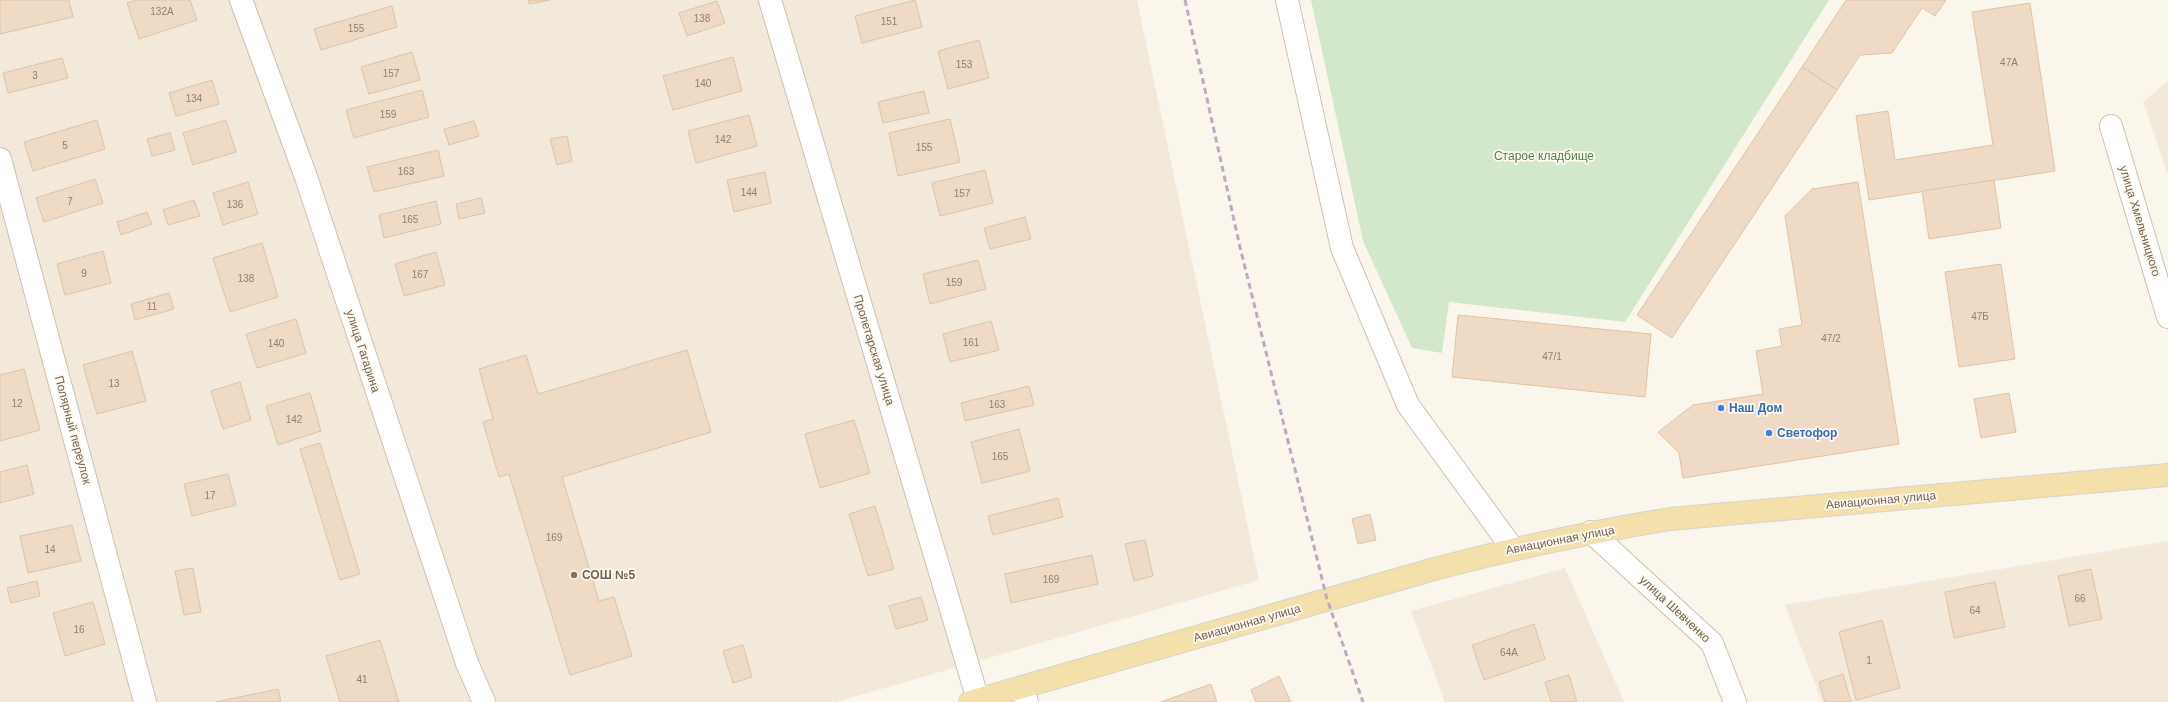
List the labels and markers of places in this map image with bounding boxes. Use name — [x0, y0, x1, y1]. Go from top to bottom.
place label: Наш Дом — [1729, 401, 1783, 415]
marker: Наш Дом — [1716, 403, 1726, 413]
place label: Светофор — [1777, 426, 1837, 440]
marker: Светофор — [1764, 428, 1774, 438]
place label: СОШ №5 — [582, 568, 635, 582]
marker: СОШ №5 — [569, 570, 579, 580]

